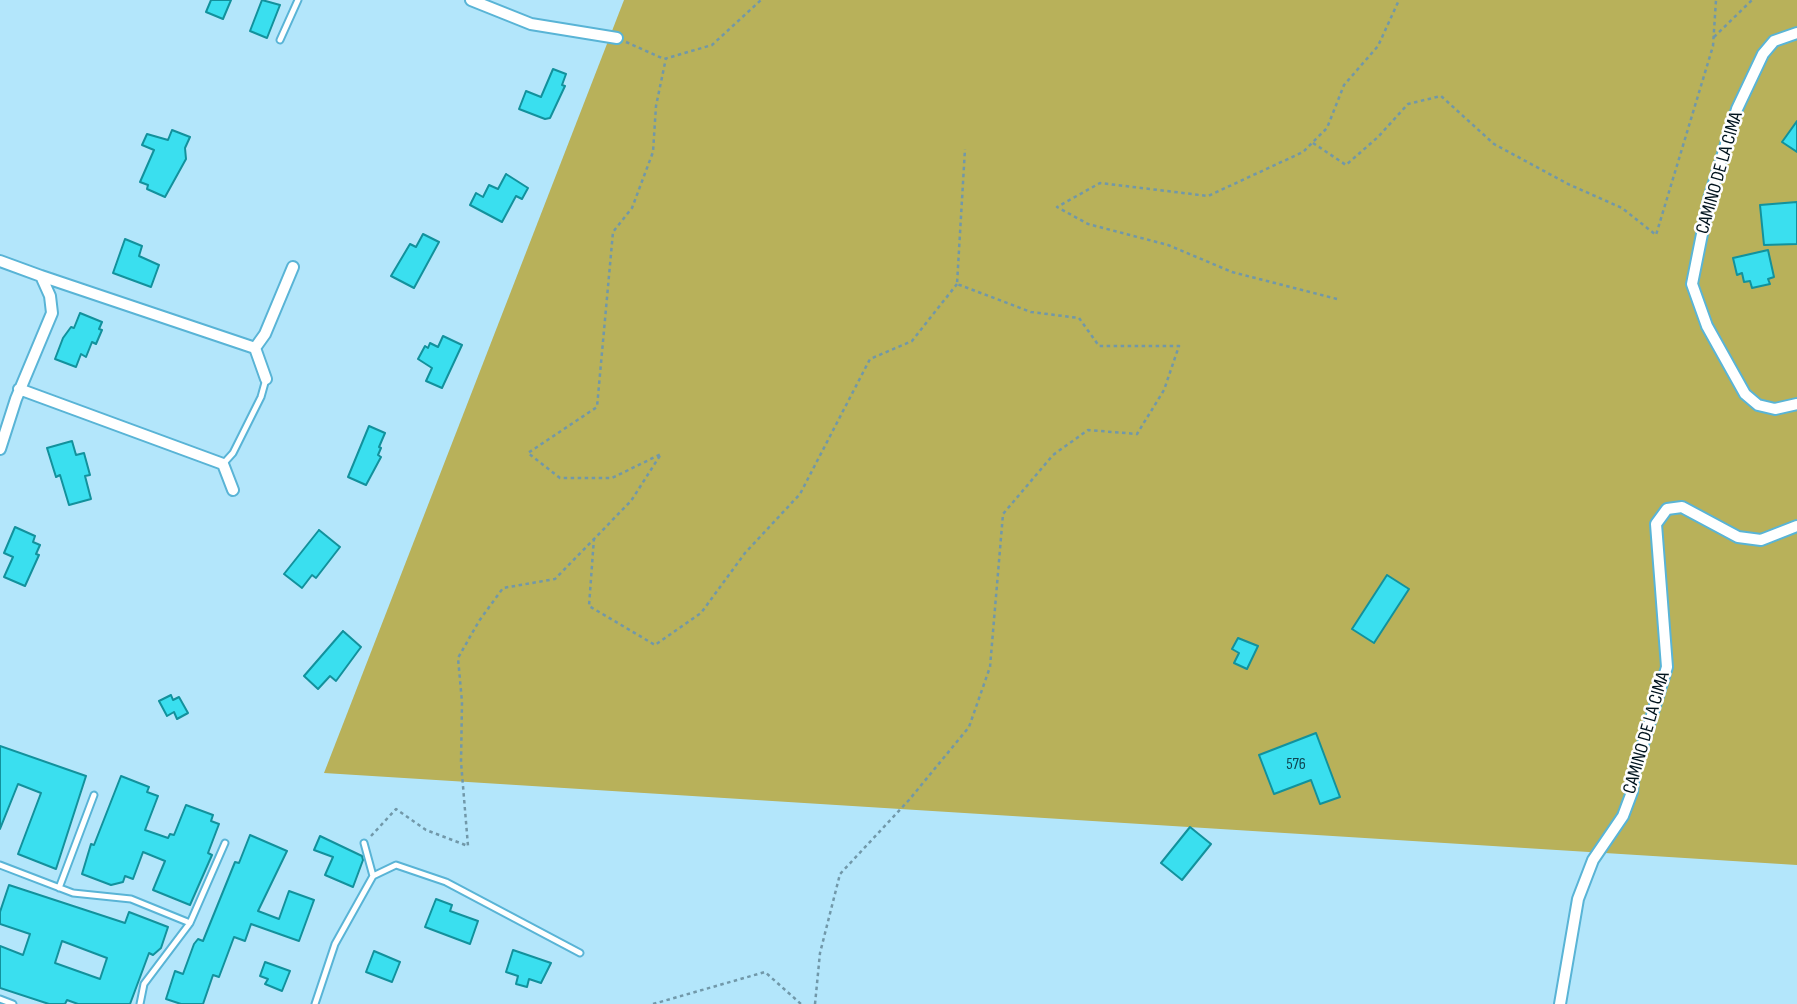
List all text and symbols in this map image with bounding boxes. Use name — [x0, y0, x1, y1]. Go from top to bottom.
street label: CAMINO DE LA CIMA — [1692, 109, 1748, 237]
street label: CAMINO DE LA CIMA — [1619, 669, 1675, 797]
house number: 576 — [1286, 755, 1306, 775]

